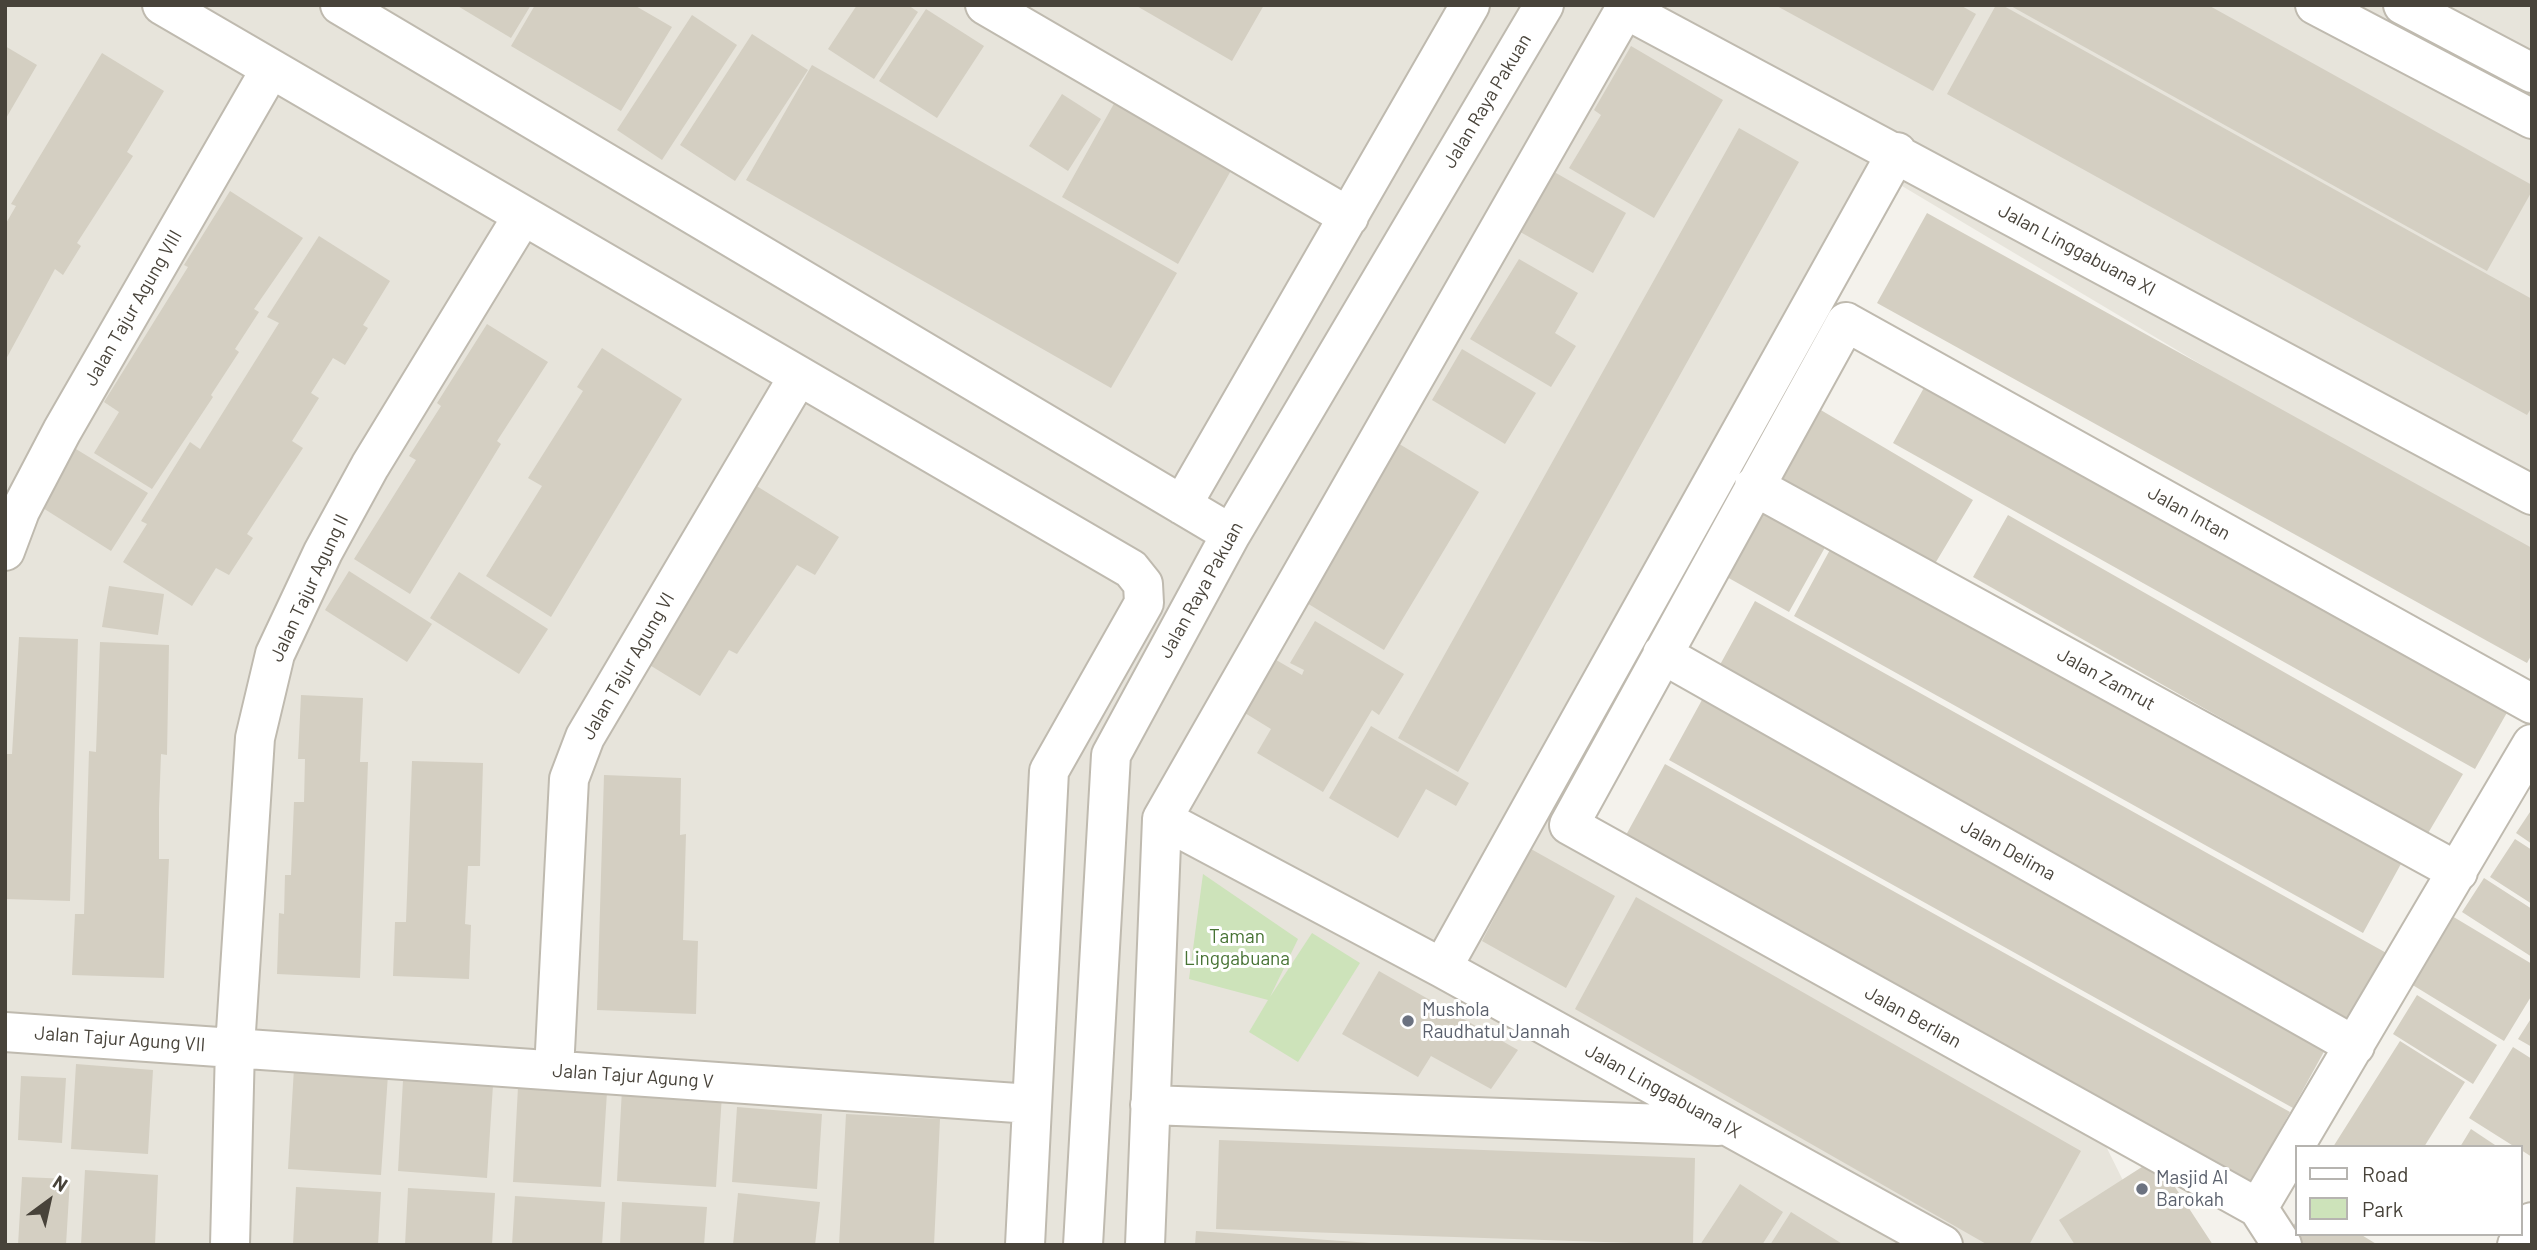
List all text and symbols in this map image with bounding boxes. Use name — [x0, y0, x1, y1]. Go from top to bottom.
street label: Jalan Raya Pakuan — [1438, 30, 1536, 172]
street label: Jalan Linggabuana XI — [1994, 199, 2160, 301]
street label: Jalan Tajur Agung VIII — [79, 226, 187, 390]
street label: Jalan Intan — [2144, 481, 2234, 545]
street label: Jalan Tajur Agung II — [265, 511, 353, 665]
street label: Jalan Raya Pakuan — [1154, 518, 1248, 662]
street label: Jalan Tajur Agung VI — [577, 588, 679, 744]
street label: Jalan Zamrut — [2053, 643, 2159, 715]
street label: Jalan Delima — [1956, 815, 2060, 885]
park label: Taman Linggabuana — [1184, 926, 1290, 970]
street label: Jalan Berlian — [1861, 981, 1965, 1053]
place label: Mushola Raudhatul Jannah — [1422, 999, 1570, 1043]
marker: Mushola Raudhatul Jannah — [1400, 1013, 1416, 1029]
street label: Jalan Tajur Agung VII — [34, 1022, 206, 1056]
street label: Jalan Linggabuana IX — [1581, 1039, 1745, 1143]
street label: Jalan Tajur Agung V — [552, 1059, 714, 1093]
legend — [2296, 1145, 2523, 1236]
text: Road — [2362, 1161, 2408, 1186]
north arrow — [14, 1166, 84, 1236]
place label: Masjid Al Barokah — [2156, 1167, 2228, 1211]
text: N — [49, 1170, 72, 1196]
marker: Masjid Al Barokah — [2134, 1181, 2150, 1197]
text: Park — [2362, 1196, 2403, 1221]

